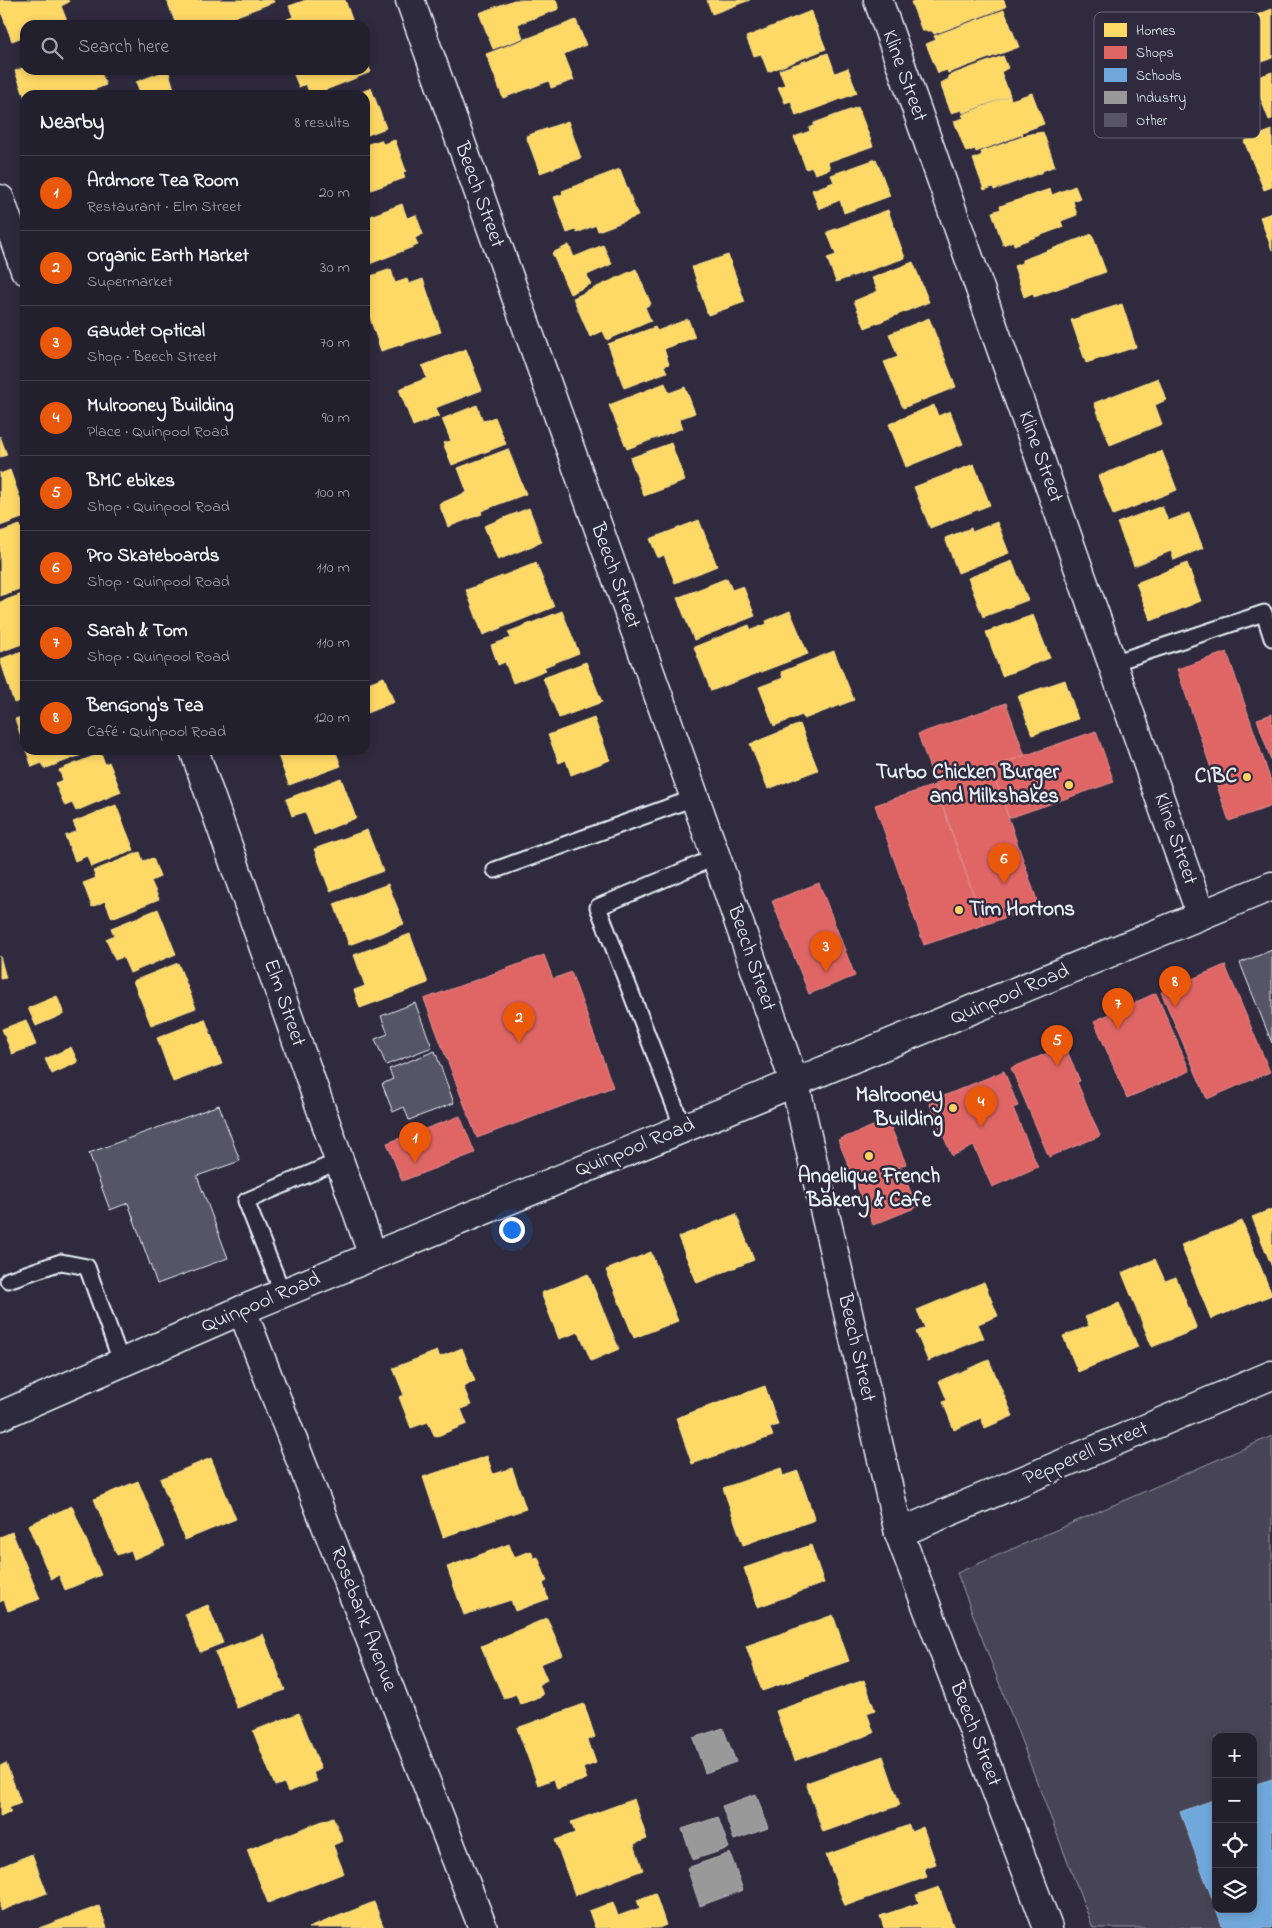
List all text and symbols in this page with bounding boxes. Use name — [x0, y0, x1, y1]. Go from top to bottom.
legend — [1094, 12, 1260, 138]
search box — [20, 20, 370, 75]
text: Homes — [1136, 21, 1176, 42]
street label: Kline Street — [874, 26, 934, 126]
icon: search — [38, 34, 66, 62]
text: Search here — [78, 34, 169, 61]
text: Shops — [1136, 43, 1174, 64]
text: Schools — [1136, 66, 1181, 87]
text: Industry — [1136, 88, 1186, 110]
text: Nearby — [40, 108, 104, 138]
text: 8 results — [294, 111, 350, 135]
text: Other — [1136, 111, 1168, 132]
street label: Beech Street — [446, 137, 512, 252]
text: Ardmore Tea Room — [87, 168, 238, 195]
text: 1 — [53, 181, 59, 205]
text: 20 m — [319, 181, 350, 205]
text: Restaurant · Elm Street — [87, 195, 242, 219]
text: Organic Earth Market — [87, 243, 249, 270]
text: 2 — [52, 256, 60, 280]
text: 30 m — [320, 256, 350, 280]
text: Supermarket — [87, 270, 173, 294]
text: Gaudet Optical — [87, 318, 205, 345]
text: 3 — [53, 331, 59, 355]
text: 70 m — [320, 331, 350, 355]
text: Shop · Beech Street — [87, 345, 217, 369]
text: Mulrooney Building — [87, 393, 234, 420]
text: 4 — [53, 406, 59, 430]
text: 90 m — [322, 406, 350, 430]
street label: Kline Street — [1010, 407, 1070, 507]
text: Place · Quinpool Road — [87, 420, 229, 444]
text: BMC ebikes — [87, 468, 175, 495]
text: 5 — [51, 481, 61, 505]
text: 100 m — [315, 481, 350, 505]
text: Shop · Quinpool Road — [87, 495, 230, 519]
street label: Beech Street — [582, 518, 648, 633]
text: Pro Skateboards — [87, 543, 219, 570]
text: 6 — [52, 556, 60, 580]
text: 110 m — [316, 556, 350, 580]
text: Shop · Quinpool Road — [87, 570, 230, 594]
text: Sarah & Tom — [87, 618, 188, 645]
text: 7 — [53, 631, 59, 655]
text: 110 m — [316, 631, 350, 655]
text: Shop · Quinpool Road — [87, 645, 230, 669]
text: BenGong's Tea — [87, 693, 203, 720]
text: 8 — [53, 706, 59, 730]
text: 120 m — [314, 706, 350, 730]
text: Café · Quinpool Road — [87, 720, 226, 744]
place label: Turbo Chicken Burger and Milkshakes — [876, 758, 1059, 812]
place label: CIBC — [1195, 762, 1237, 792]
marker: CIBC — [1241, 771, 1253, 783]
marker: Turbo Chicken Burger and Milkshakes — [1063, 779, 1075, 791]
street label: Kline Street — [1145, 789, 1205, 889]
pin: 6 — [988, 843, 1020, 884]
place label: Tim Hortons — [969, 895, 1075, 925]
street label: Beech Street — [719, 900, 783, 1015]
marker: Tim Hortons — [953, 904, 965, 916]
pin: 3 — [810, 931, 842, 972]
street label: Elm Street — [255, 955, 313, 1051]
street label: Quinpool Road — [946, 956, 1074, 1034]
pin: 8 — [1159, 966, 1191, 1007]
pin: 7 — [1102, 988, 1134, 1029]
pin: 2 — [503, 1002, 535, 1043]
pin: 5 — [1041, 1025, 1073, 1066]
place label: Malrooney Building — [856, 1081, 943, 1137]
pin: 4 — [965, 1086, 997, 1127]
marker: Malrooney Building — [947, 1102, 959, 1114]
street label: Quinpool Road — [571, 1110, 700, 1186]
pin: 1 — [399, 1122, 431, 1163]
marker: Angelique French Bakery & Cafe — [863, 1150, 875, 1162]
place label: Angelique French Bakery & Cafe — [798, 1162, 940, 1218]
your location — [499, 1217, 525, 1243]
street label: Quinpool Road — [197, 1264, 325, 1342]
street label: Beech Street — [829, 1290, 883, 1405]
street label: Pepperell Street — [1019, 1414, 1153, 1494]
street label: Rosebank Avenue — [322, 1542, 405, 1696]
street label: Beech Street — [941, 1676, 1009, 1791]
map controls — [1212, 1733, 1257, 1913]
button: + — [1212, 1733, 1257, 1778]
button: − — [1212, 1778, 1257, 1823]
button: locate — [1212, 1823, 1257, 1868]
button: layers — [1212, 1868, 1257, 1913]

